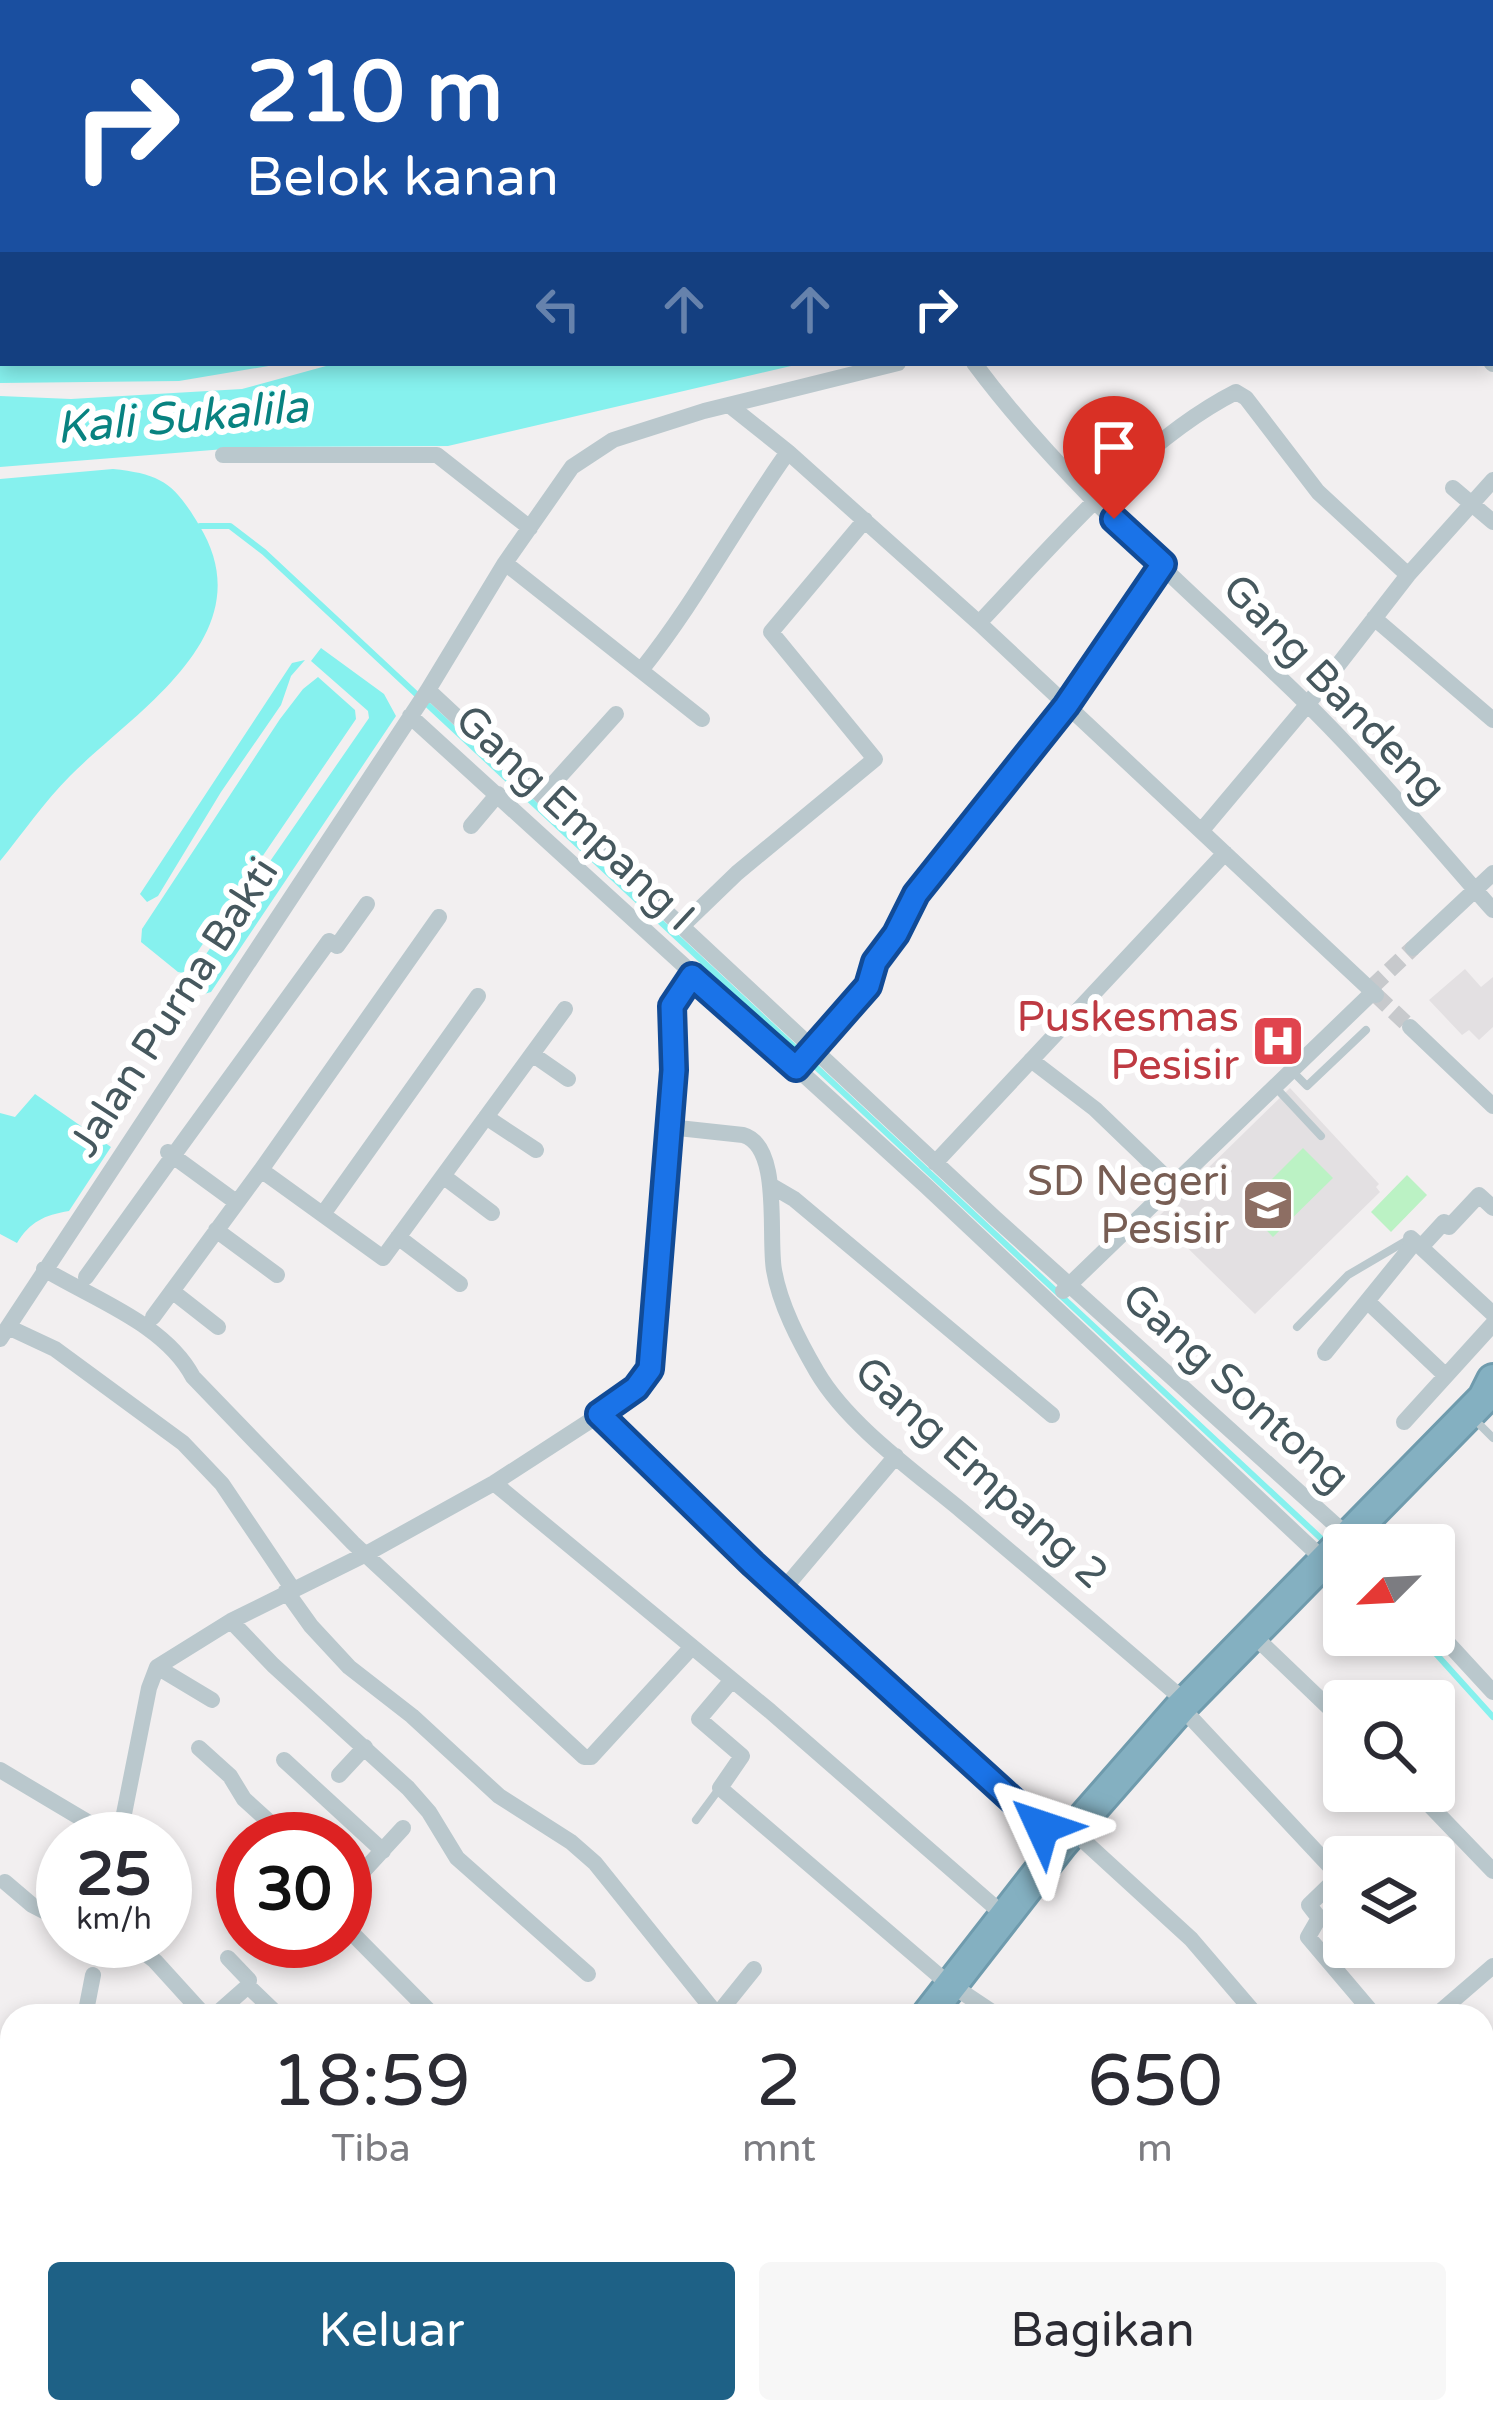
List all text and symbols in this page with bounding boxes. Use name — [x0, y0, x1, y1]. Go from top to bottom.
text: 210 m — [246, 43, 503, 144]
icon: right — [48, 48, 204, 204]
text: Belok kanan — [246, 145, 559, 210]
icon: left — [525, 276, 591, 342]
icon: ahead — [651, 276, 717, 342]
icon: ahead — [777, 276, 843, 342]
icon: right — [903, 276, 969, 342]
water label: Kali Sukalila — [54, 380, 312, 456]
pin — [1063, 396, 1165, 519]
icon: arrive — [1081, 414, 1147, 480]
street label: Gang Bandeng — [1212, 564, 1456, 814]
street label: Gang Empang I — [445, 694, 705, 942]
street label: Jalan Purna Bakti — [59, 848, 289, 1166]
place label: Puskesmas Pesisir — [1017, 992, 1239, 1091]
hospital icon: Puskesmas Pesisir — [1250, 1013, 1306, 1069]
place label: SD Negeri Pesisir — [1027, 1156, 1229, 1255]
school or university icon: SD Negeri Pesisir — [1240, 1177, 1296, 1233]
street label: Gang Sontong — [1112, 1273, 1360, 1503]
street label: Gang Empang 2 — [844, 1346, 1118, 1600]
north arrow — [1323, 1524, 1455, 1656]
map controls — [1323, 1524, 1455, 1968]
button: search — [1323, 1680, 1455, 1812]
position arrow — [979, 1764, 1105, 1890]
speed limit sign: 30 — [216, 1812, 372, 1968]
button: layers — [1323, 1836, 1455, 1968]
text: 25 — [76, 1839, 152, 1911]
text: km/h — [76, 1901, 152, 1938]
text: 18:59 — [271, 2039, 471, 2126]
text: 2 — [756, 2039, 802, 2126]
text: 650 — [1087, 2039, 1223, 2126]
text: Tiba — [331, 2125, 411, 2172]
text: mnt — [742, 2125, 816, 2172]
text: m — [1137, 2125, 1173, 2172]
button: Keluar — [48, 2262, 735, 2400]
button: Bagikan — [759, 2262, 1446, 2400]

